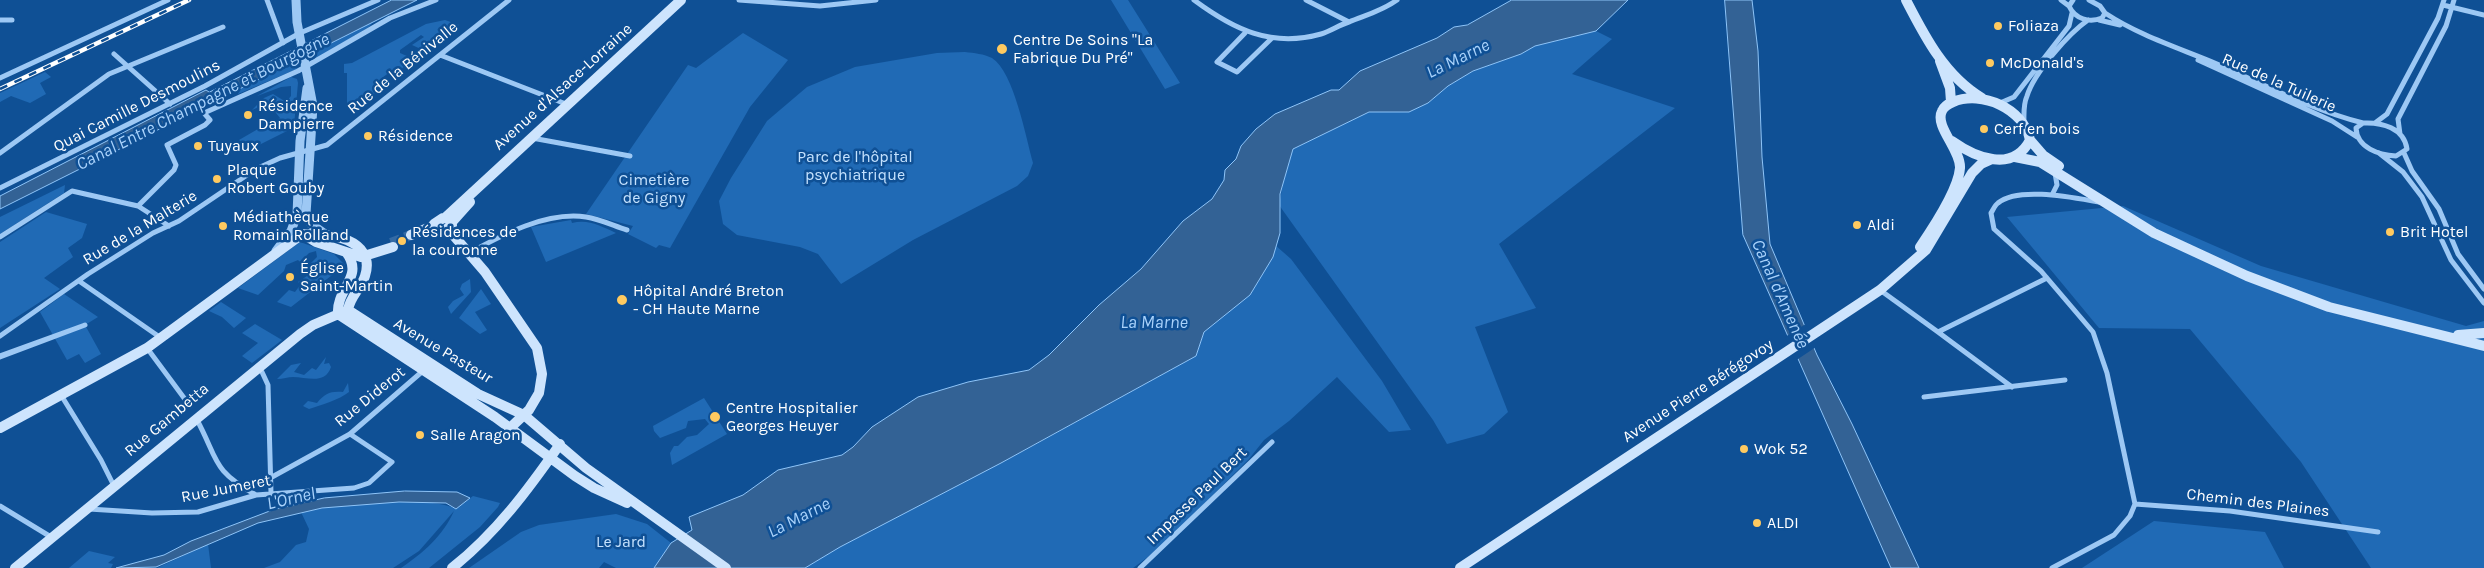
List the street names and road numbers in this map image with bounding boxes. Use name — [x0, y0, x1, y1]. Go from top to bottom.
street label: Rue de la Bénivalle — [344, 18, 462, 118]
street label: Avenue d'Alsace-Lorraine — [490, 20, 636, 154]
street label: Rue de la Tuilerie — [2219, 49, 2339, 117]
street label: Quai Camille Desmoulins — [50, 56, 224, 156]
street label: Rue de la Malterie — [79, 186, 201, 270]
street label: Avenue Pasteur — [390, 314, 496, 388]
street label: Avenue Pierre Bérégovoy — [1619, 335, 1777, 447]
street label: Rue Diderot — [331, 363, 409, 431]
street label: Rue Gambetta — [121, 379, 213, 461]
street label: Impasse Paul Bert — [1143, 443, 1251, 549]
street label: Rue Jumeret — [180, 471, 272, 507]
street label: Chemin des Plaines — [2185, 485, 2331, 521]

